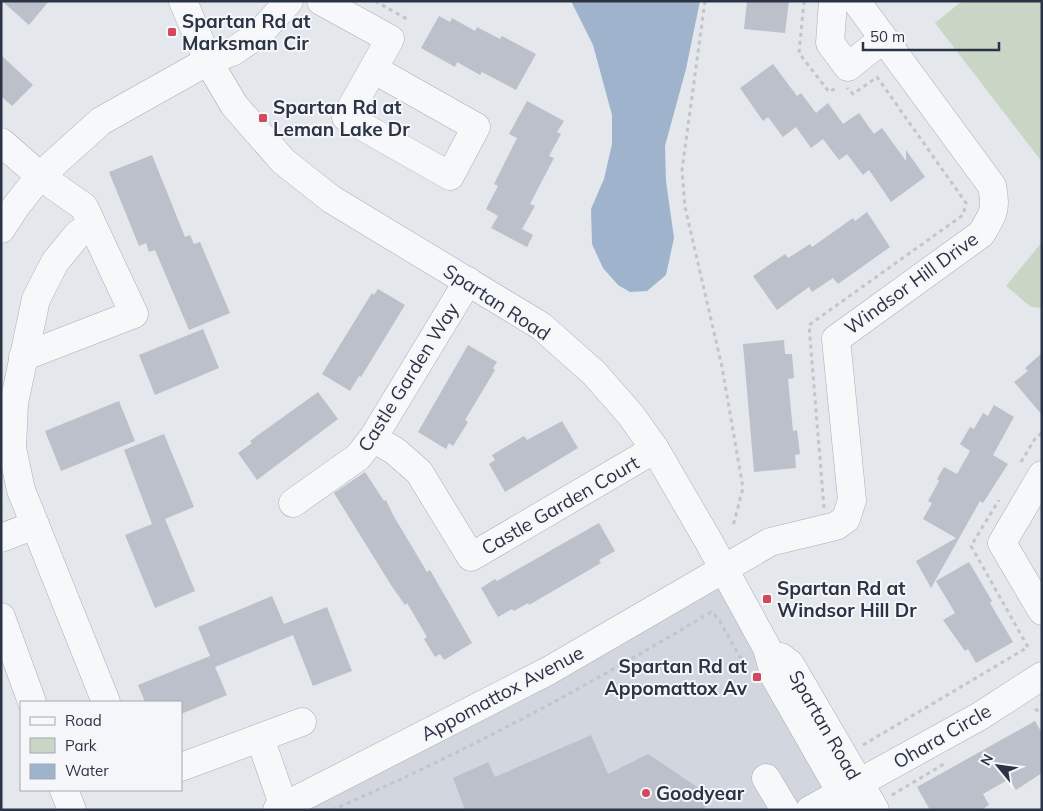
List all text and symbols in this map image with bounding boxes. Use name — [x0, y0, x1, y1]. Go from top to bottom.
place label: Spartan Rd at Marksman Cir — [182, 9, 311, 55]
scale bar — [863, 20, 999, 52]
marker: Spartan Rd at Marksman Cir — [166, 26, 178, 38]
text: 50 m — [870, 27, 905, 46]
place label: Spartan Rd at Leman Lake Dr — [273, 95, 410, 141]
marker: Spartan Rd at Leman Lake Dr — [257, 112, 269, 124]
street label: Windsor Hill Drive — [840, 226, 982, 340]
street label: Spartan Road — [439, 259, 555, 345]
street label: Castle Garden Way — [352, 298, 464, 456]
street label: Castle Garden Court — [477, 450, 643, 560]
place label: Spartan Rd at Windsor Hill Dr — [777, 576, 917, 622]
marker: Spartan Rd at Windsor Hill Dr — [761, 593, 773, 605]
street label: Appomattox Avenue — [417, 640, 587, 746]
place label: Spartan Rd at Appomattox Av — [605, 654, 748, 700]
street label: Spartan Road — [784, 666, 866, 784]
marker: Spartan Rd at Appomattox Av — [751, 671, 763, 683]
street label: Ohara Circle — [889, 698, 995, 774]
legend — [20, 701, 182, 791]
text: Road — [65, 711, 102, 730]
text: Park — [65, 736, 97, 755]
north arrow — [973, 741, 1023, 791]
text: N — [976, 751, 997, 769]
text: Water — [65, 761, 109, 780]
place label: Goodyear — [656, 781, 745, 805]
marker: Goodyear — [640, 787, 652, 799]

